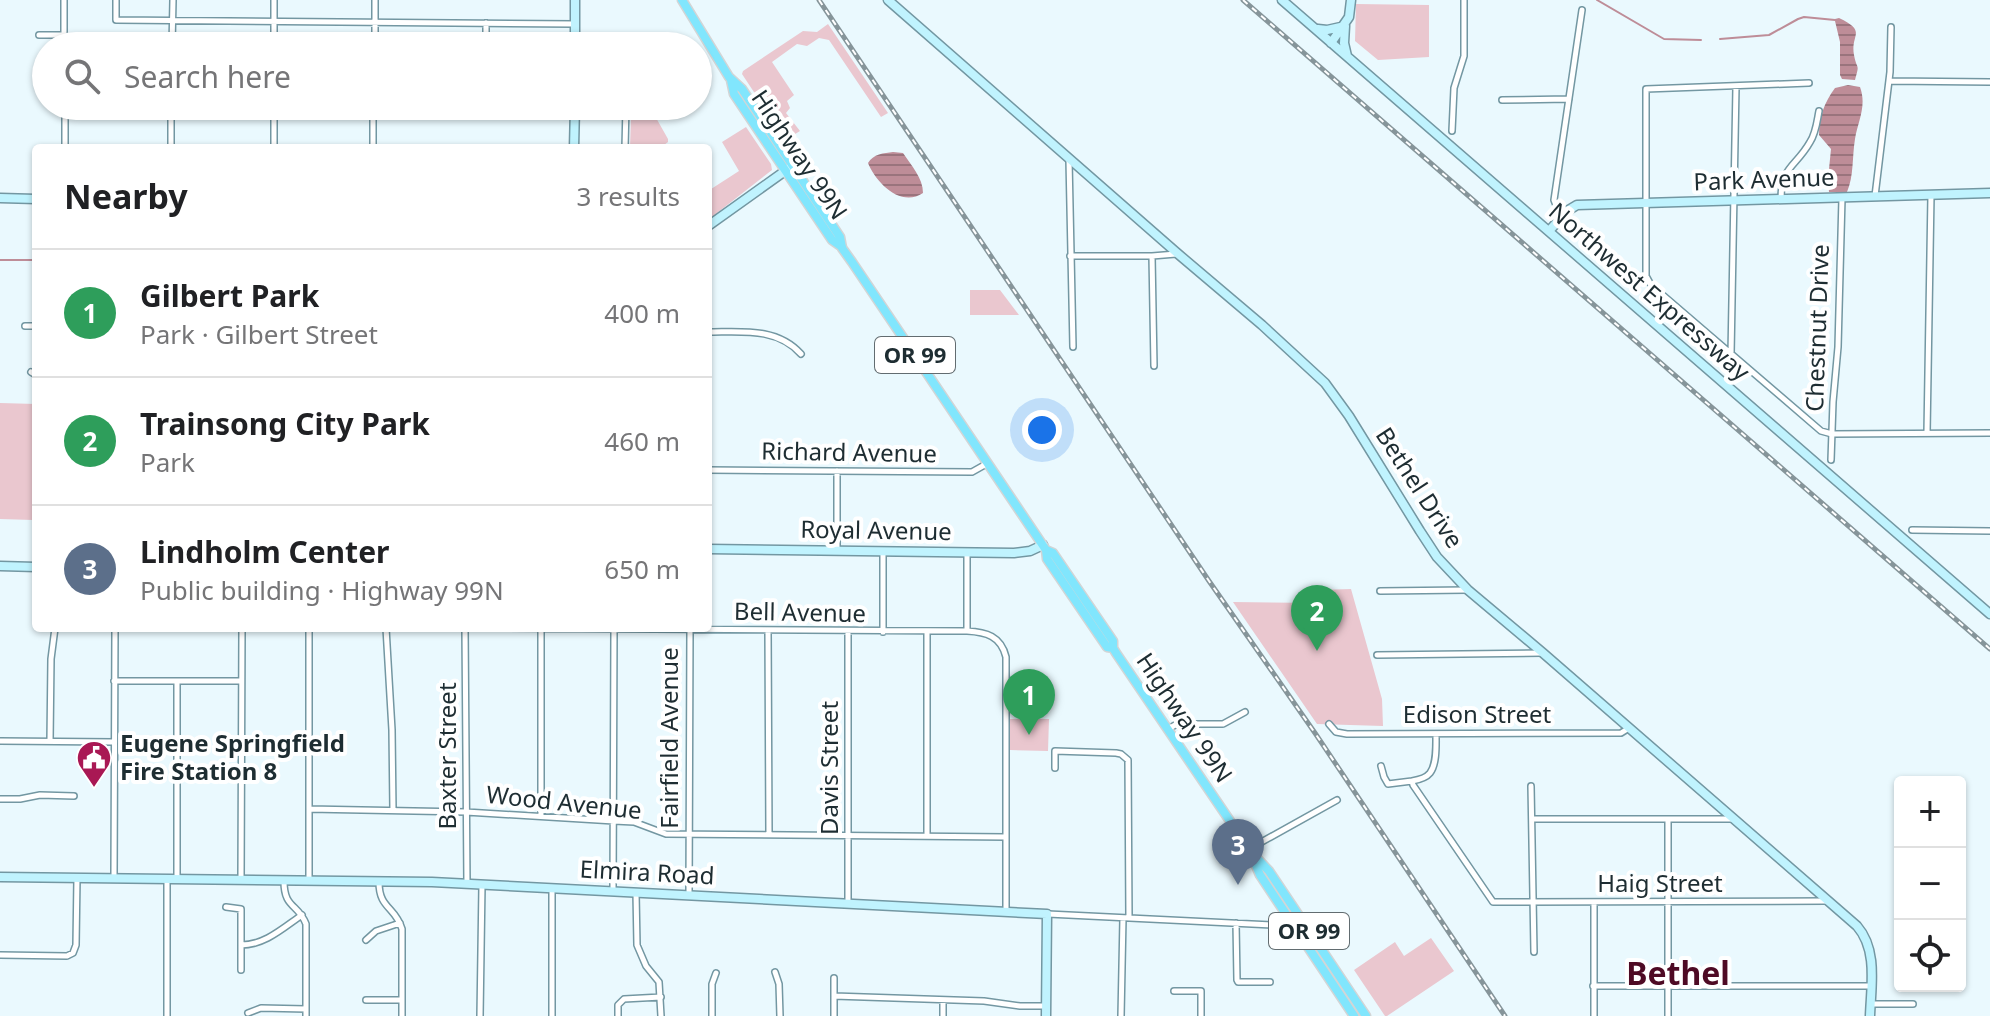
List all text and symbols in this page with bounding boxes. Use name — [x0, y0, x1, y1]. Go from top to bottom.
search box — [32, 32, 712, 120]
icon: search — [60, 54, 104, 98]
text: Search here — [124, 56, 291, 97]
street label: Highway 99N — [745, 83, 856, 226]
street label: Park Avenue — [1693, 160, 1835, 197]
text: Nearby — [64, 173, 188, 219]
text: 3 results — [576, 178, 680, 214]
street label: Northwest Expressway — [1542, 194, 1758, 388]
street label: Chestnut Drive — [1797, 244, 1836, 412]
text: Gilbert Park — [140, 275, 319, 316]
text: 1 — [83, 295, 97, 331]
text: 400 m — [604, 295, 680, 331]
text: Park · Gilbert Street — [140, 316, 378, 352]
road number: OR 99 — [875, 337, 955, 373]
text: Trainsong City Park — [140, 403, 430, 444]
your location — [1022, 410, 1062, 450]
street label: Bethel Drive — [1369, 420, 1472, 554]
text: 2 — [83, 423, 97, 459]
text: 460 m — [604, 423, 680, 459]
street label: Richard Avenue — [761, 433, 937, 470]
text: Park — [140, 444, 195, 480]
street label: Royal Avenue — [800, 512, 952, 547]
text: Lindholm Center — [140, 531, 389, 572]
text: 3 — [83, 551, 97, 587]
text: 650 m — [604, 551, 680, 587]
text: Public building · Highway 99N — [140, 572, 504, 608]
pin: 2 — [1291, 585, 1343, 651]
street label: Bell Avenue — [734, 594, 866, 629]
street label: Highway 99N — [1130, 646, 1241, 789]
street label: Fairfield Avenue — [652, 647, 685, 829]
pin: 1 — [1003, 669, 1055, 735]
street label: Baxter Street — [430, 682, 463, 830]
street label: Edison Street — [1403, 697, 1552, 730]
street label: Davis Street — [812, 701, 845, 835]
place label: Eugene Springfield Fire Station 8 — [120, 726, 345, 787]
public building icon: Eugene Springfield Fire Station 8 — [75, 739, 113, 789]
map controls — [1894, 776, 1966, 992]
button: + — [1894, 776, 1966, 848]
street label: Wood Avenue — [485, 777, 644, 826]
pin: 3 — [1212, 819, 1264, 885]
button: − — [1894, 848, 1966, 920]
street label: Elmira Road — [579, 851, 715, 892]
street label: Haig Street — [1597, 866, 1723, 899]
road number: OR 99 — [1269, 913, 1349, 949]
button: locate — [1894, 920, 1966, 992]
district label: Bethel — [1626, 951, 1730, 994]

